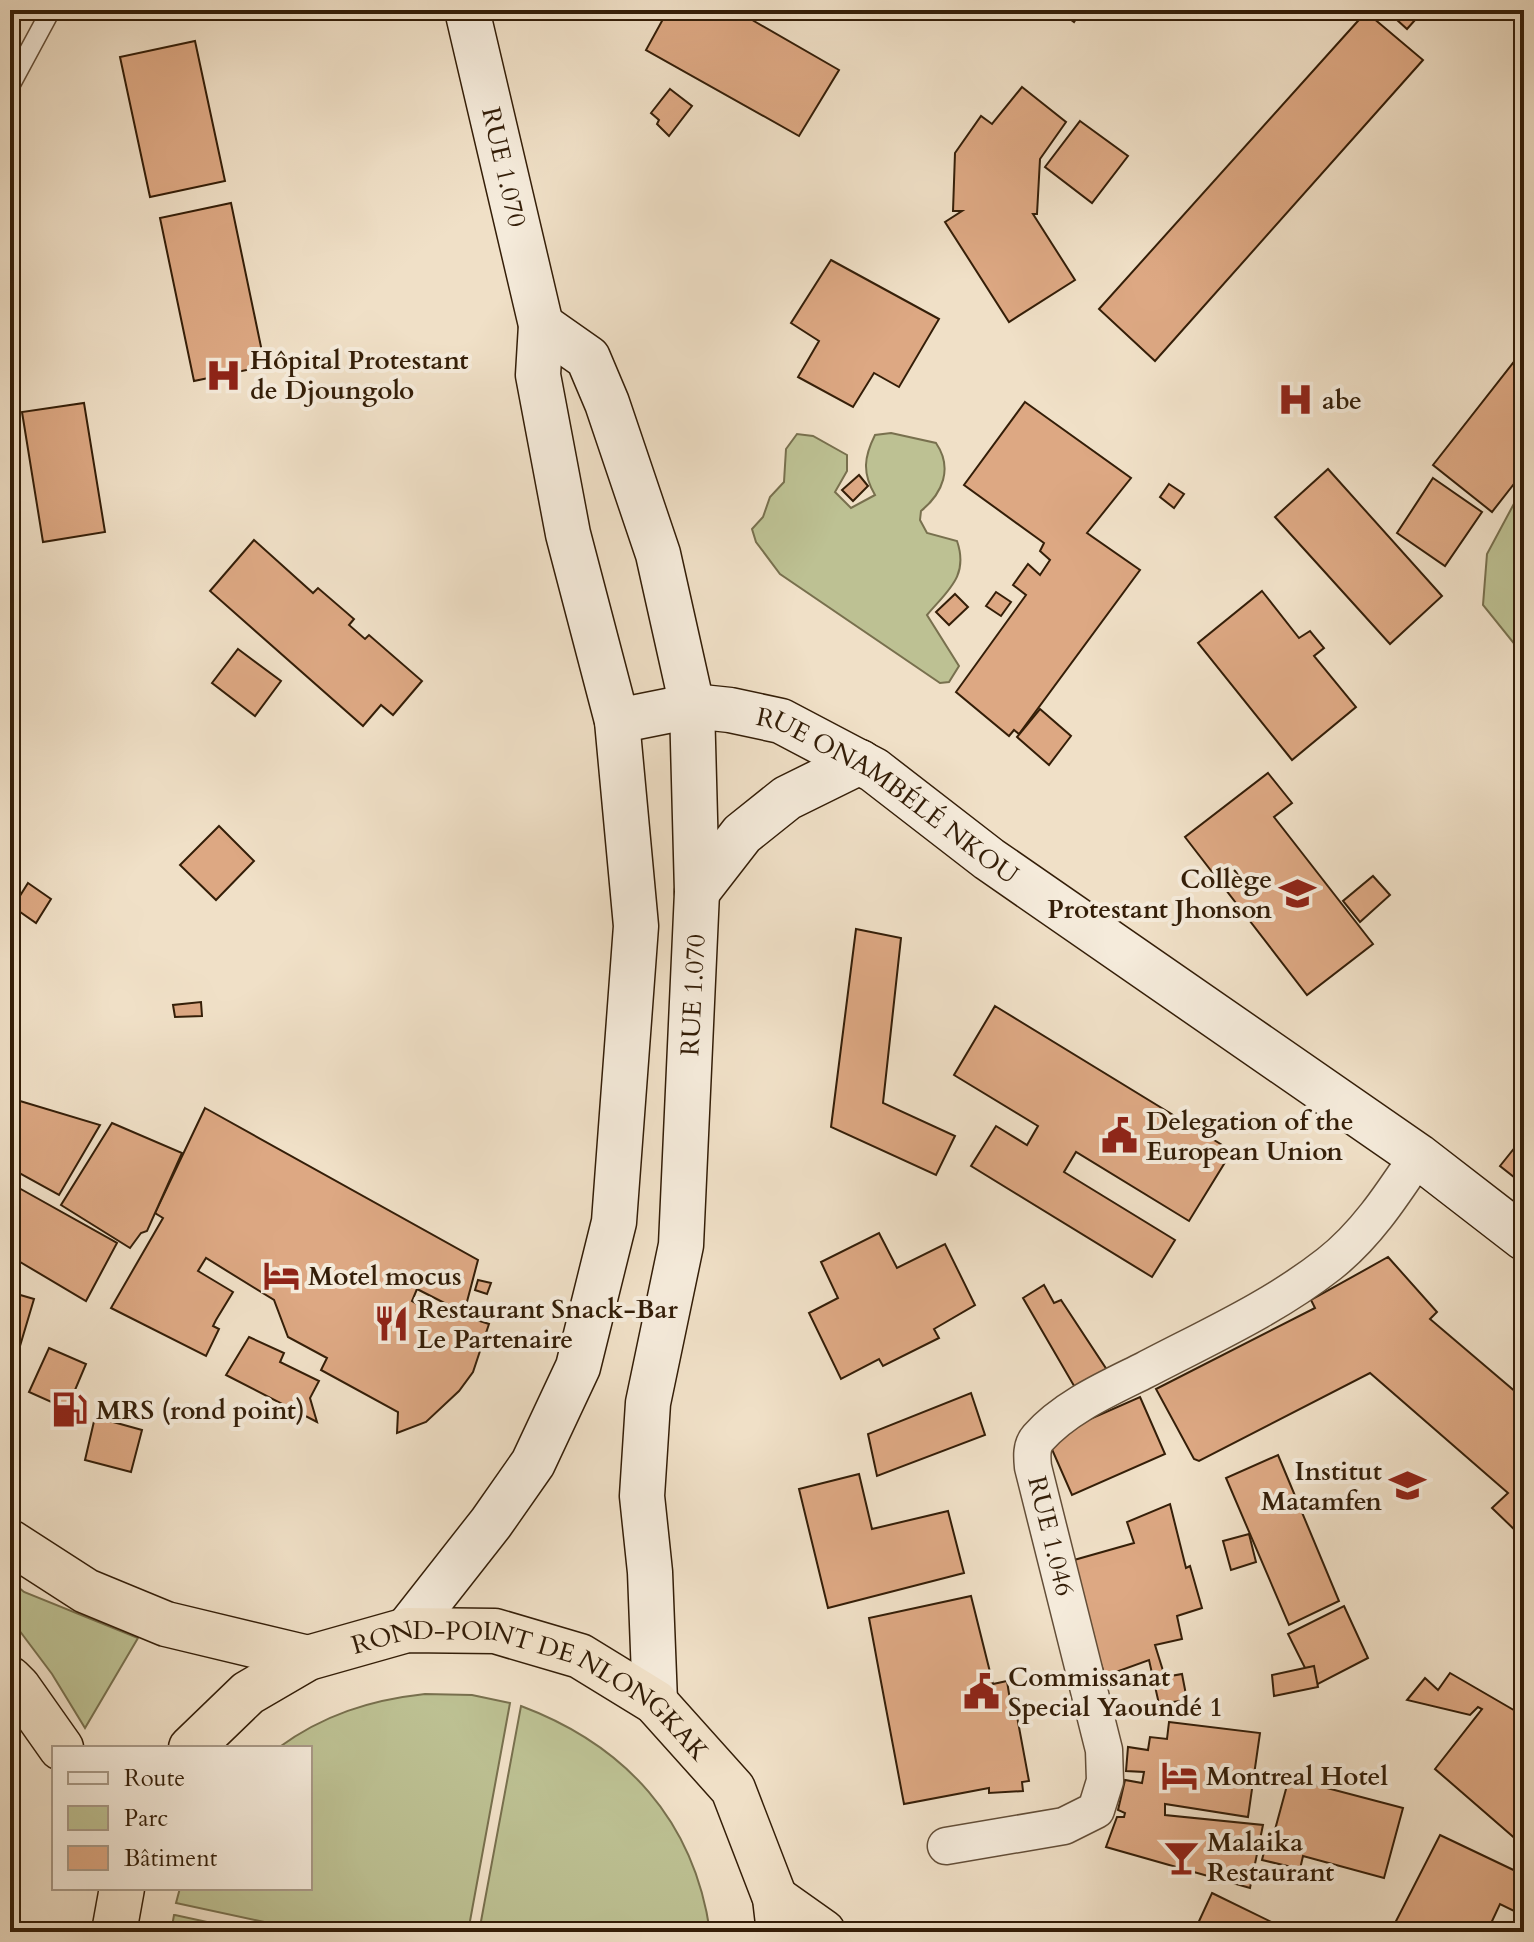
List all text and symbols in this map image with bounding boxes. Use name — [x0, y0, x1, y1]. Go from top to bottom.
street label: RUE 1.070 — [473, 104, 535, 230]
place label: Hôpital Protestant de Djoungolo — [250, 343, 468, 408]
hospital icon: Hôpital Protestant de Djoungolo — [205, 356, 243, 394]
hospital icon: abe — [1277, 381, 1315, 419]
place label: abe — [1322, 383, 1362, 418]
street label: RUE ONAMBÉLÉ NKOU — [753, 699, 1026, 892]
place label: Collège Protestant Jhonson — [1047, 862, 1272, 927]
school or university icon: Collège Protestant Jhonson — [1279, 875, 1317, 913]
street label: RUE 1.070 — [672, 933, 714, 1057]
place label: Delegation of the European Union — [1146, 1104, 1354, 1169]
public building icon: Delegation of the European Union — [1101, 1117, 1139, 1155]
hotel icon: Motel mocus — [263, 1257, 301, 1295]
place label: Motel mocus — [308, 1259, 462, 1294]
place label: Restaurant Snack-Bar Le Partenaire — [417, 1292, 679, 1357]
restaurant icon: Restaurant Snack-Bar Le Partenaire — [372, 1305, 410, 1343]
fuel station icon: MRS (rond point) — [51, 1391, 89, 1429]
place label: MRS (rond point) — [96, 1393, 305, 1428]
place label: Institut Matamfen — [1261, 1454, 1382, 1519]
school or university icon: Institut Matamfen — [1389, 1467, 1427, 1505]
street label: RUE 1.046 — [1019, 1473, 1083, 1599]
street label: ROND-POINT DE NLONGKAK — [347, 1612, 717, 1769]
place label: Commissanat Special Yaoundé 1 — [1008, 1660, 1223, 1725]
public building icon: Commissanat Special Yaoundé 1 — [963, 1673, 1001, 1711]
legend — [52, 1746, 312, 1890]
hotel icon: Montreal Hotel — [1161, 1757, 1199, 1795]
place label: Montreal Hotel — [1206, 1759, 1388, 1794]
text: Route — [124, 1762, 185, 1795]
text: Parc — [124, 1802, 168, 1835]
place label: Malaika Restaurant — [1207, 1825, 1334, 1890]
bar icon: Malaika Restaurant — [1162, 1838, 1200, 1876]
text: Bâtiment — [124, 1842, 218, 1875]

